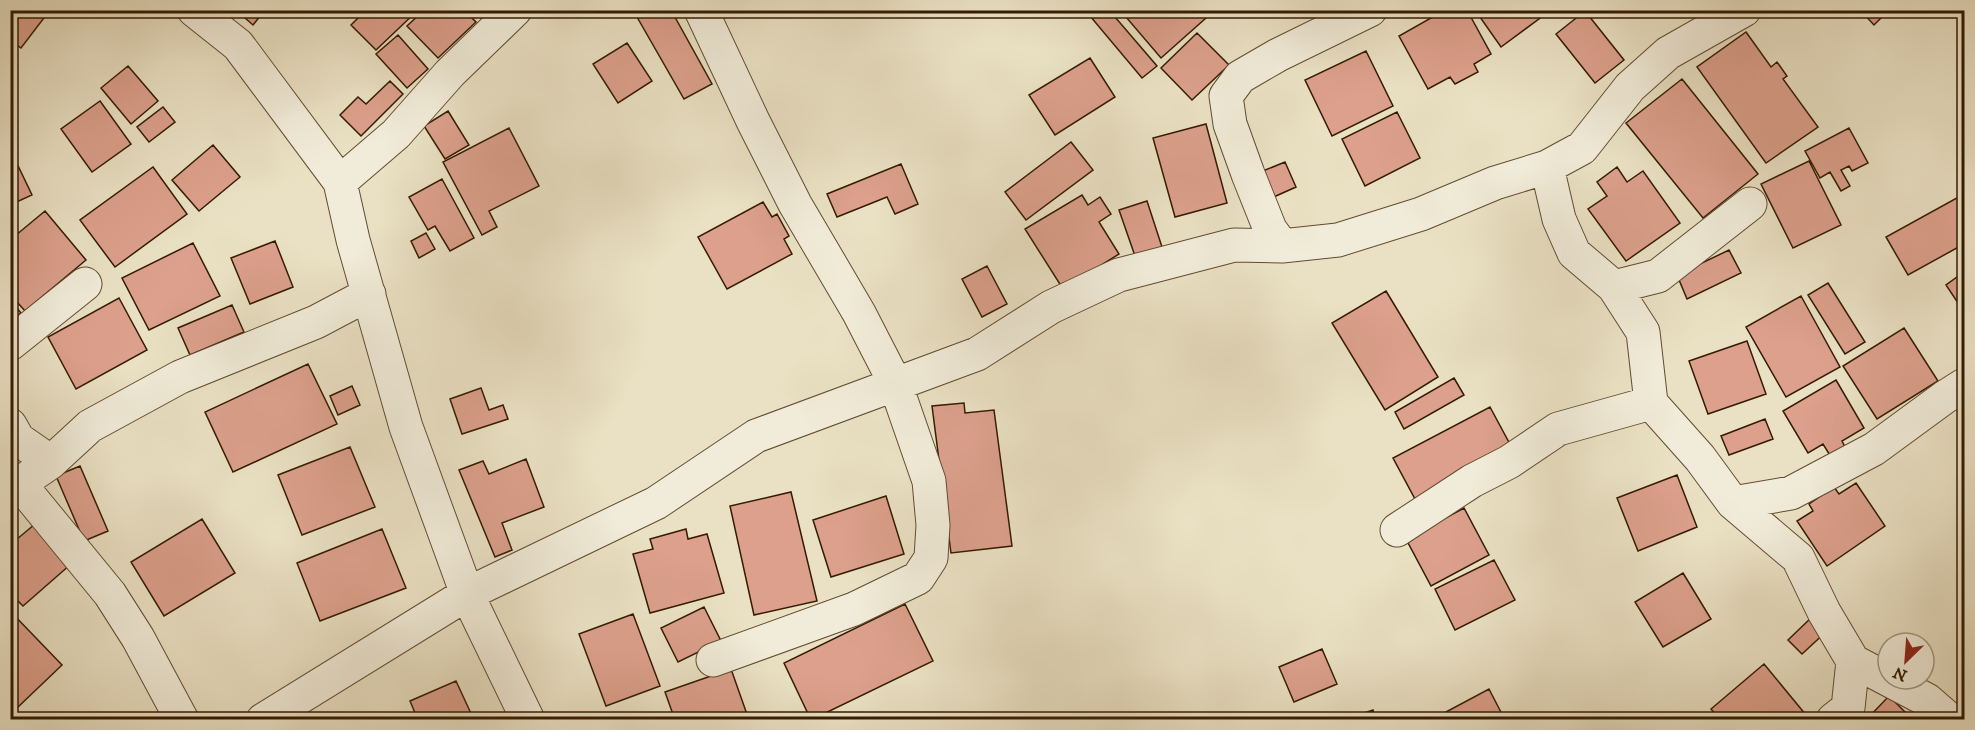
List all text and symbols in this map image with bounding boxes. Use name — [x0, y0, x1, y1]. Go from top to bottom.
north arrow — [1876, 631, 1936, 691]
text: N — [1890, 662, 1910, 686]

